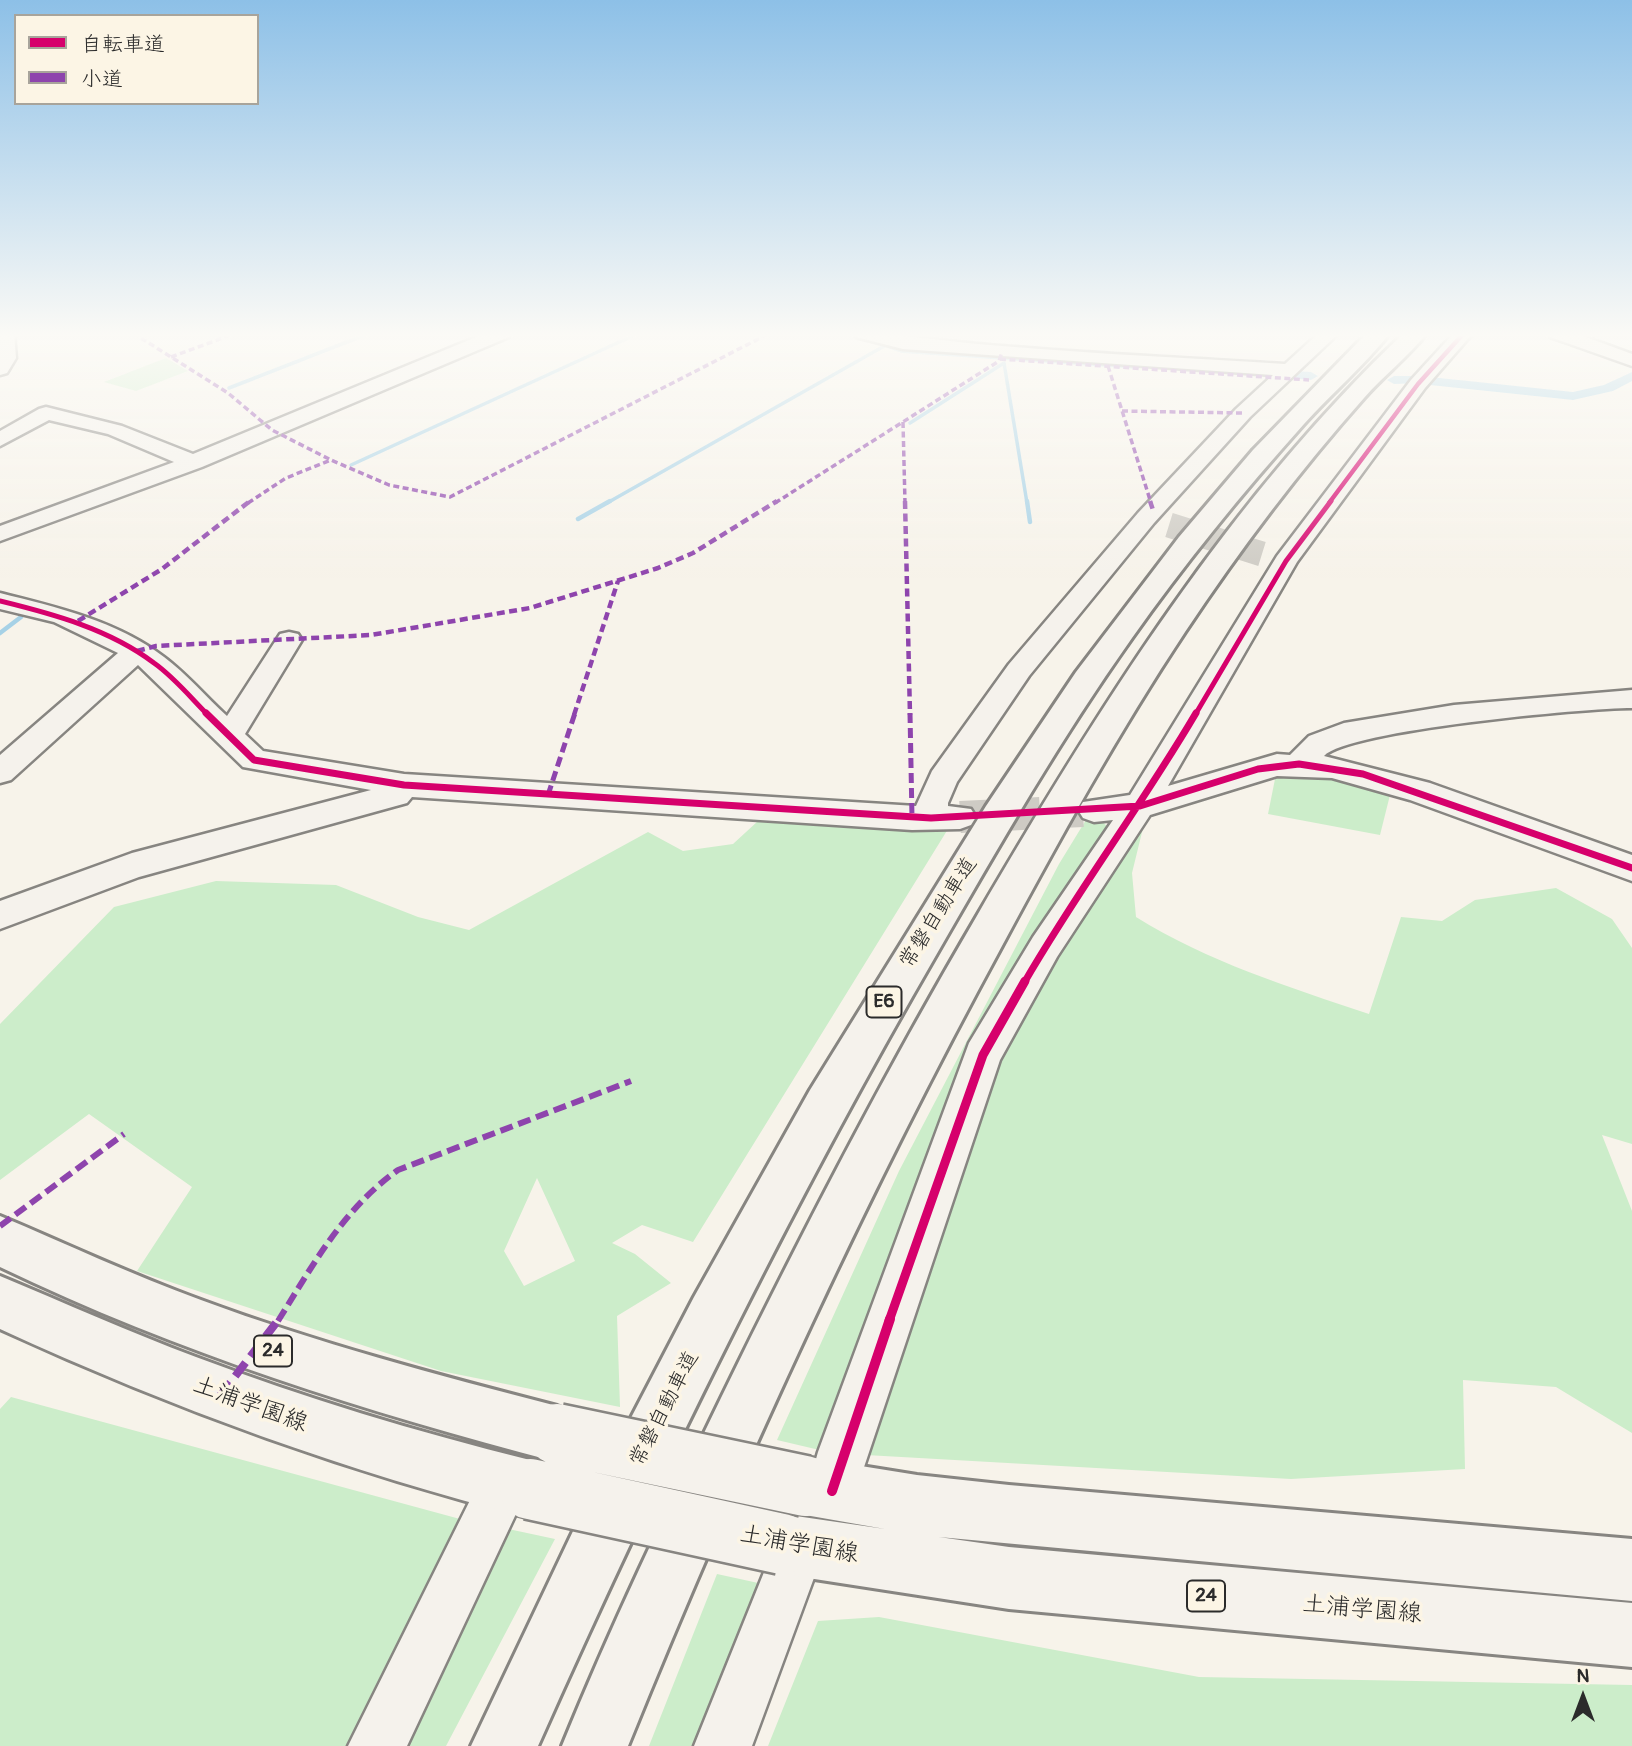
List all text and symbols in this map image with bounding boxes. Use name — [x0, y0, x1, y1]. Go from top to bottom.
legend — [14, 14, 259, 105]
text: 自転車道 — [81, 31, 165, 58]
text: 小道 — [81, 66, 123, 93]
street label: 常磐自動車道 — [895, 853, 983, 973]
road number: E6 — [866, 986, 902, 1018]
road number: 24 — [254, 1336, 292, 1366]
street label: 常磐自動車道 — [625, 1347, 705, 1471]
street label: 土浦学園線 — [189, 1371, 311, 1439]
street label: 土浦学園線 — [737, 1520, 861, 1570]
road number: 24 — [1187, 1580, 1225, 1612]
street label: 土浦学園線 — [1301, 1590, 1423, 1630]
north arrow — [1548, 1662, 1618, 1732]
text: N — [1577, 1664, 1589, 1688]

